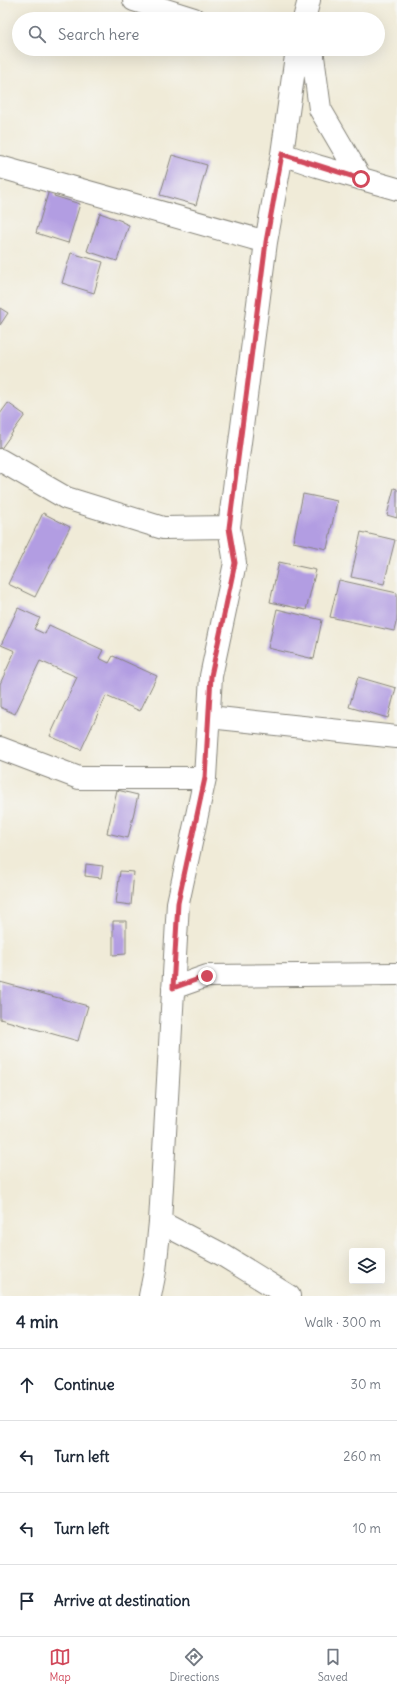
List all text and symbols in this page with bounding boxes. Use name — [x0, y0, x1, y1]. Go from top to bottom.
search box — [12, 12, 385, 56]
icon: search — [26, 23, 48, 45]
text: Search here — [58, 25, 139, 44]
route start — [352, 170, 370, 188]
route end — [198, 967, 216, 985]
map controls — [349, 1248, 385, 1284]
button: layers — [349, 1248, 385, 1284]
text: 4 min — [16, 1311, 58, 1333]
text: Walk · 300 m — [305, 1314, 381, 1331]
icon: ahead — [16, 1374, 38, 1396]
text: Continue — [54, 1375, 115, 1394]
text: 30 m — [351, 1376, 381, 1393]
icon: left — [16, 1446, 38, 1468]
text: Turn left — [54, 1447, 109, 1466]
text: 260 m — [343, 1448, 381, 1465]
icon: left — [16, 1518, 38, 1540]
text: Turn left — [54, 1519, 109, 1538]
text: 10 m — [353, 1520, 381, 1537]
icon: arrive — [16, 1590, 38, 1612]
text: Arrive at destination — [54, 1591, 190, 1610]
tab: Map — [49, 1646, 71, 1684]
tab: Directions — [170, 1646, 219, 1684]
tab: Saved — [318, 1646, 348, 1684]

